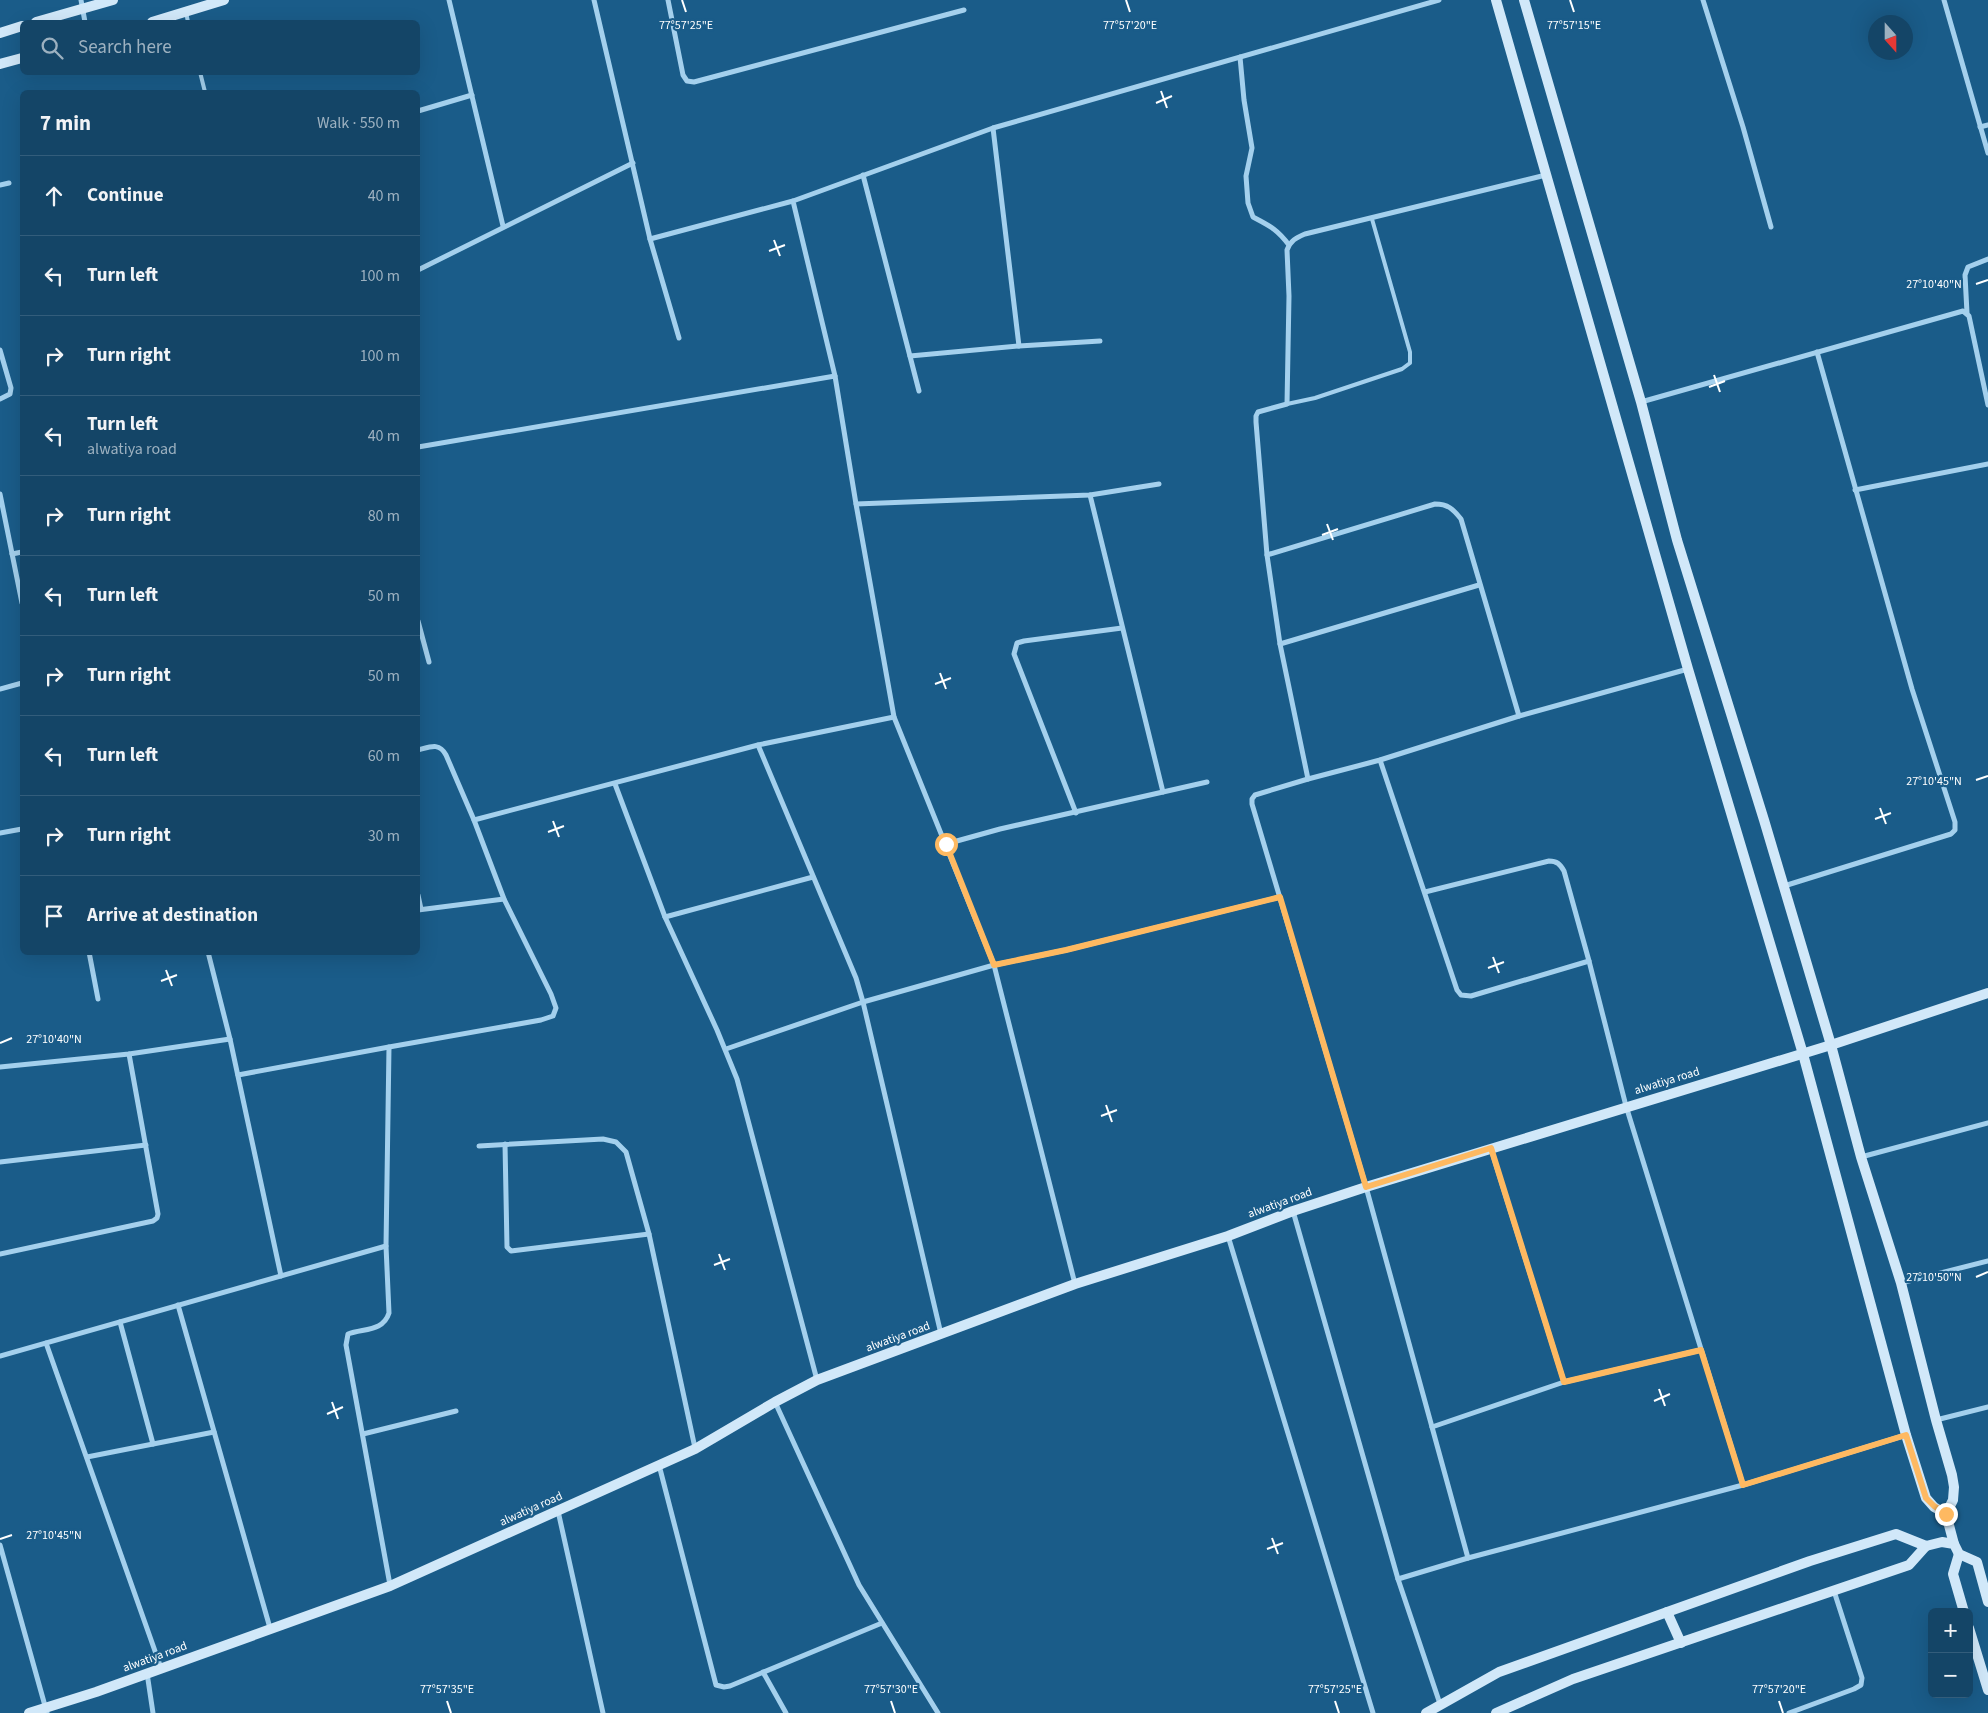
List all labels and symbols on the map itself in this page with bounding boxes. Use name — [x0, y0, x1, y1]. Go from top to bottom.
north arrow — [1868, 15, 1913, 60]
text: 77°57'25"E — [659, 17, 713, 34]
text: 77°57'20"E — [1103, 17, 1157, 34]
text: 77°57'15"E — [1547, 17, 1601, 34]
text: 27°10'40"N — [1906, 276, 1962, 293]
text: 27°10'45"N — [1906, 773, 1962, 790]
route start — [935, 833, 958, 856]
text: 27°10'40"N — [26, 1031, 82, 1048]
street label: alwatiya road — [1632, 1063, 1702, 1099]
street label: alwatiya road — [1245, 1183, 1315, 1223]
text: 27°10'50"N — [1906, 1269, 1962, 1286]
street label: alwatiya road — [863, 1317, 933, 1357]
street label: alwatiya road — [497, 1488, 565, 1530]
route end — [1935, 1503, 1958, 1526]
text: 27°10'45"N — [26, 1527, 82, 1544]
street label: alwatiya road — [120, 1637, 190, 1677]
text: 77°57'35"E — [420, 1681, 474, 1698]
text: 77°57'30"E — [864, 1681, 918, 1698]
text: 77°57'25"E — [1308, 1681, 1362, 1698]
text: 77°57'20"E — [1752, 1681, 1806, 1698]

